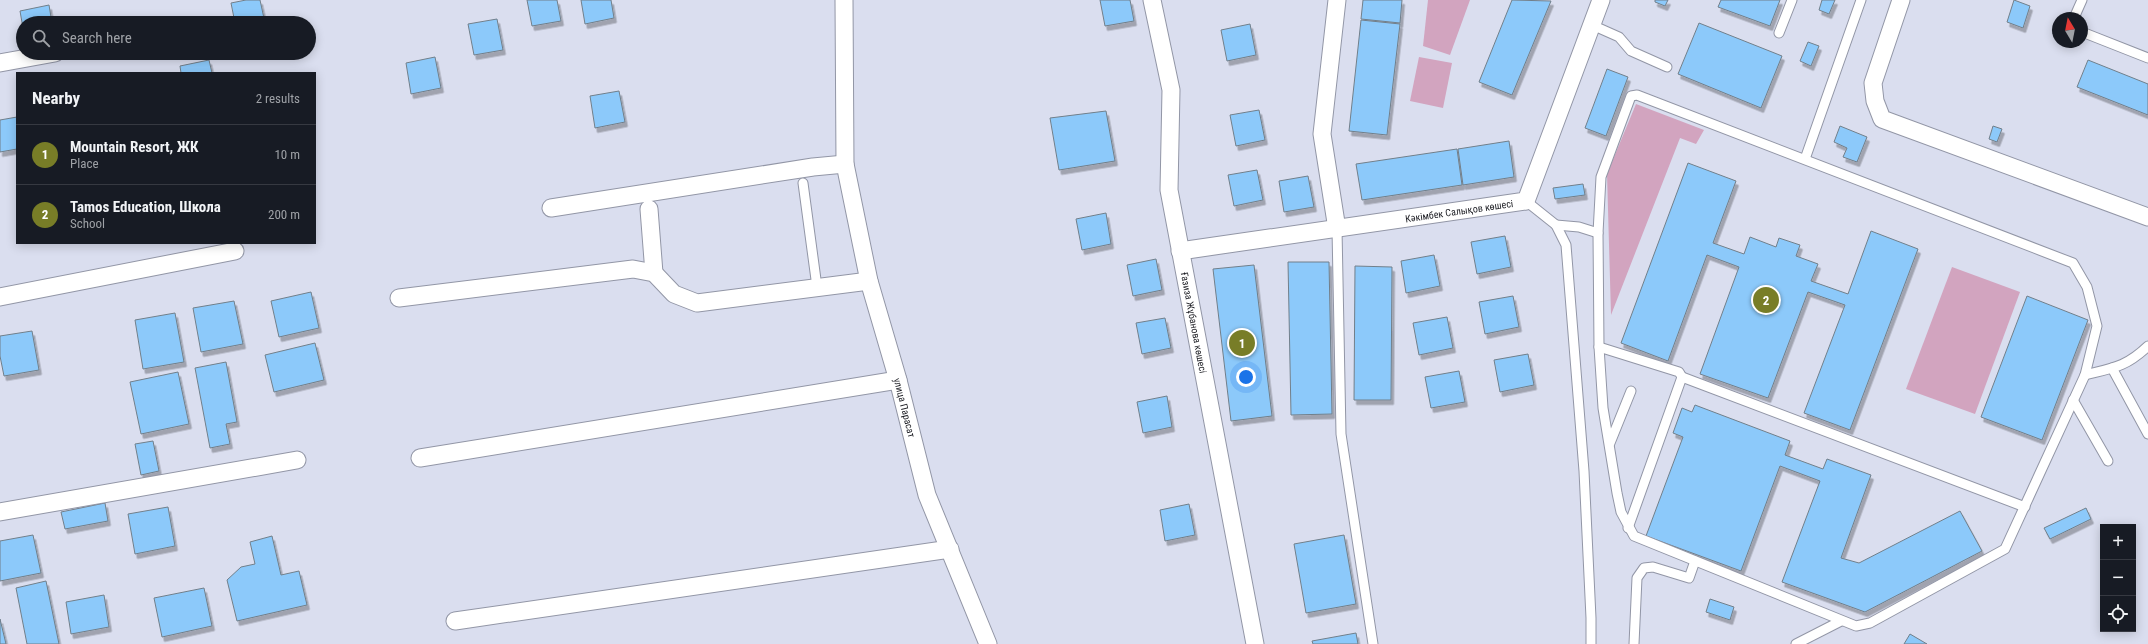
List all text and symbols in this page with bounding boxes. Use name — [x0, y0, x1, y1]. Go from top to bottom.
north arrow — [2052, 12, 2088, 48]
search box — [16, 16, 316, 60]
icon: search — [30, 27, 52, 49]
text: Search here — [62, 29, 132, 47]
text: Nearby — [32, 88, 80, 108]
text: 2 results — [256, 91, 300, 106]
text: Mountain Resort, ЖК — [70, 138, 198, 156]
text: 1 — [42, 147, 48, 162]
text: 10 m — [274, 147, 300, 162]
text: Place — [70, 156, 99, 171]
text: Tamos Education, Школа — [70, 198, 221, 216]
street label: Кәкімбек Салықов көшесі — [1405, 198, 1514, 224]
text: 2 — [42, 207, 48, 222]
text: 200 m — [268, 207, 300, 222]
text: School — [70, 216, 105, 231]
street label: Ғазиза Жұбанова көшесі — [1179, 271, 1209, 374]
pin: 2 — [1753, 285, 1779, 315]
pin: 1 — [1229, 328, 1255, 358]
your location — [1236, 367, 1256, 387]
street label: улица Парасат — [892, 377, 917, 439]
map controls — [2100, 524, 2136, 632]
button: + — [2100, 524, 2136, 560]
button: − — [2100, 560, 2136, 596]
button: locate — [2100, 596, 2136, 632]

